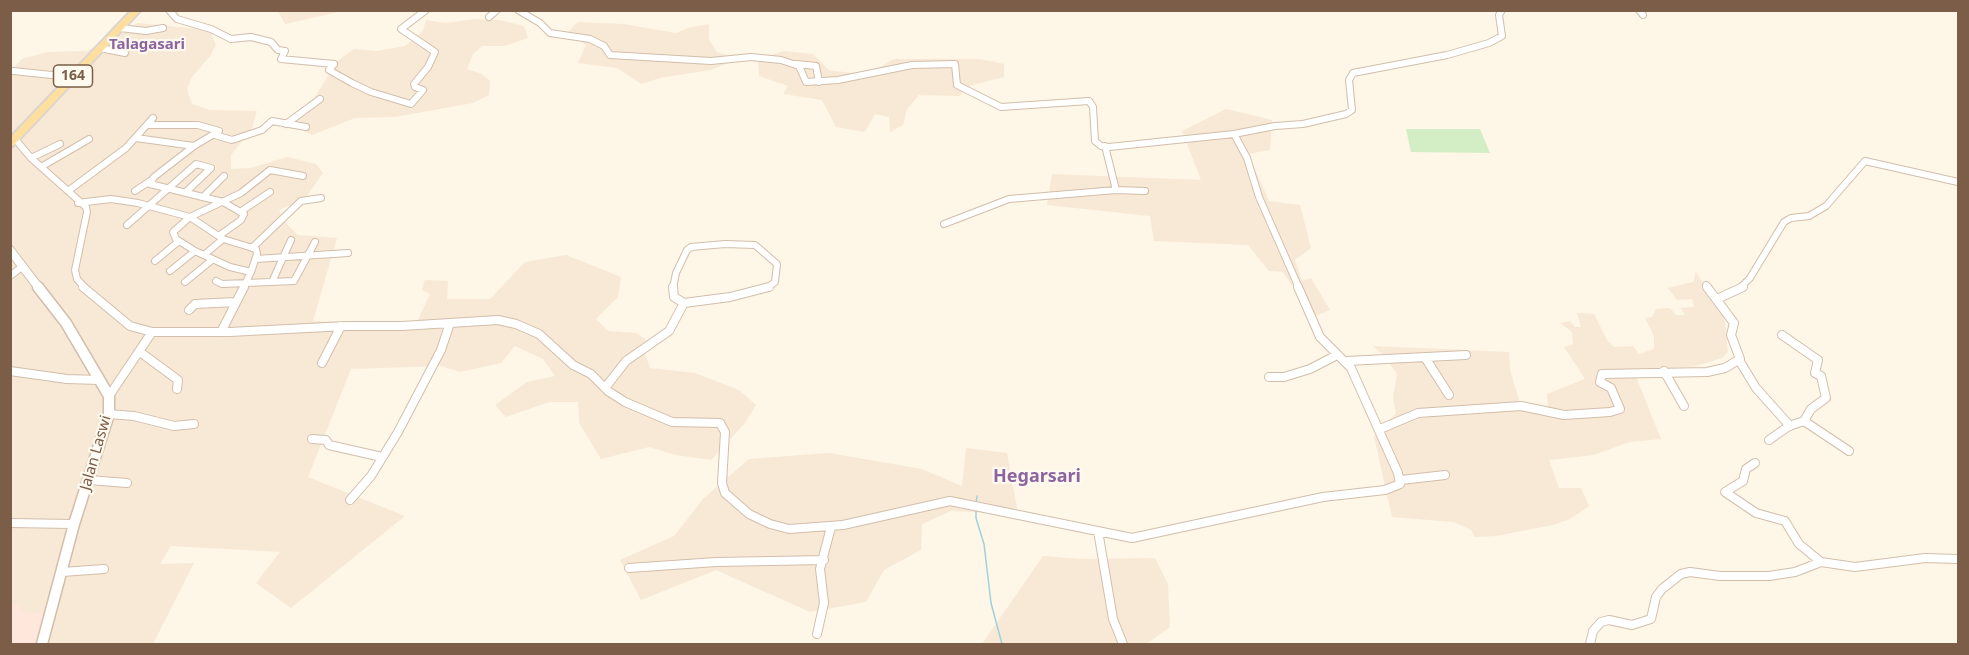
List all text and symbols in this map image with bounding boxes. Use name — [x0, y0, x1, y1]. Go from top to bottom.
district label: Talagasari — [109, 36, 185, 54]
road number: 164 — [54, 65, 92, 87]
street label: Jalan Laswi — [77, 413, 115, 493]
district label: Hegarsari — [993, 466, 1081, 488]

